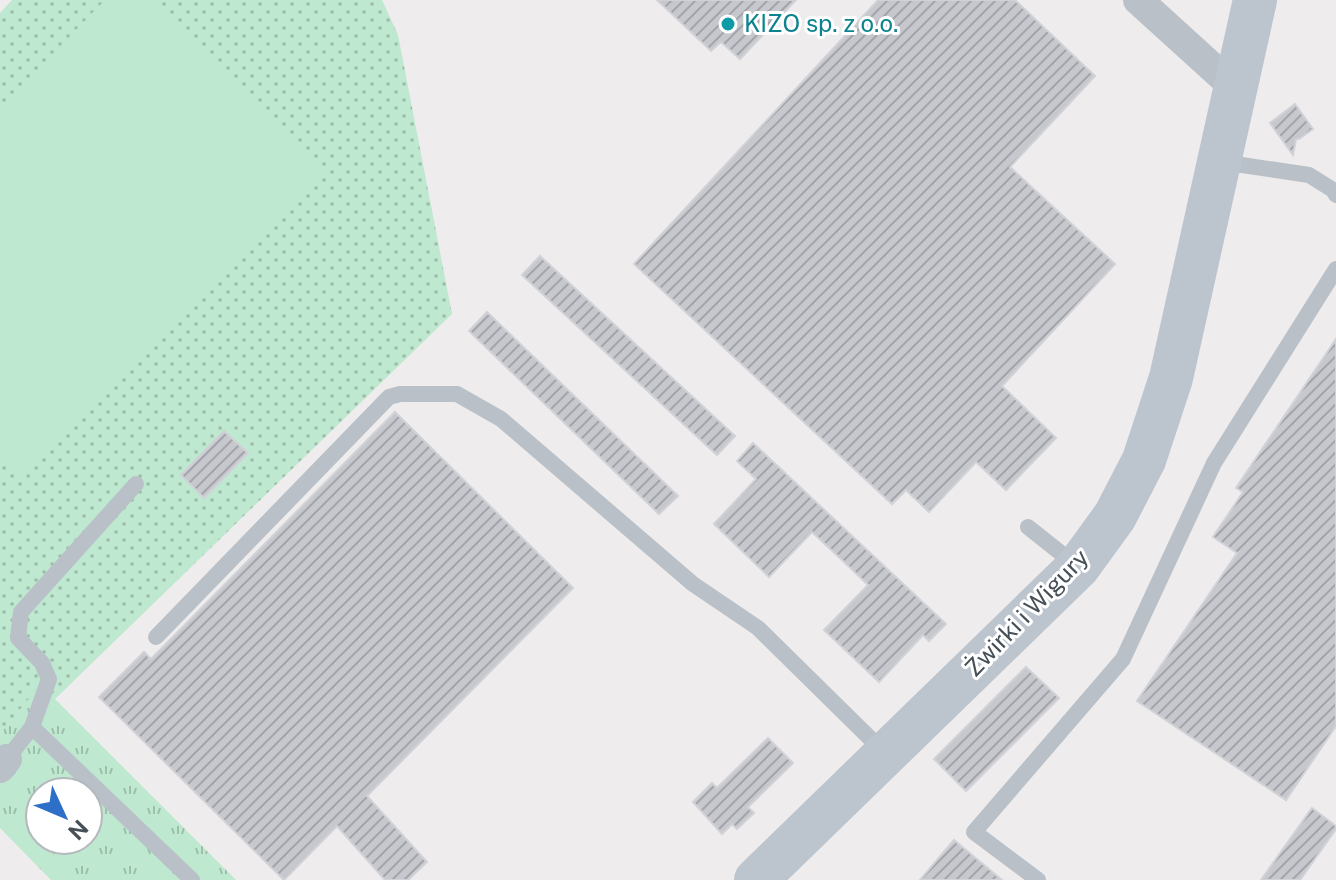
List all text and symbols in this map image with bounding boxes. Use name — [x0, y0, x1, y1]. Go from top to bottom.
place label: KIZO sp. z o.o. — [744, 9, 898, 37]
marker: KIZO sp. z o.o. — [719, 15, 737, 33]
street label: Żwirki i Wigury — [959, 543, 1094, 682]
north arrow — [24, 776, 104, 856]
text: N — [63, 815, 94, 845]

